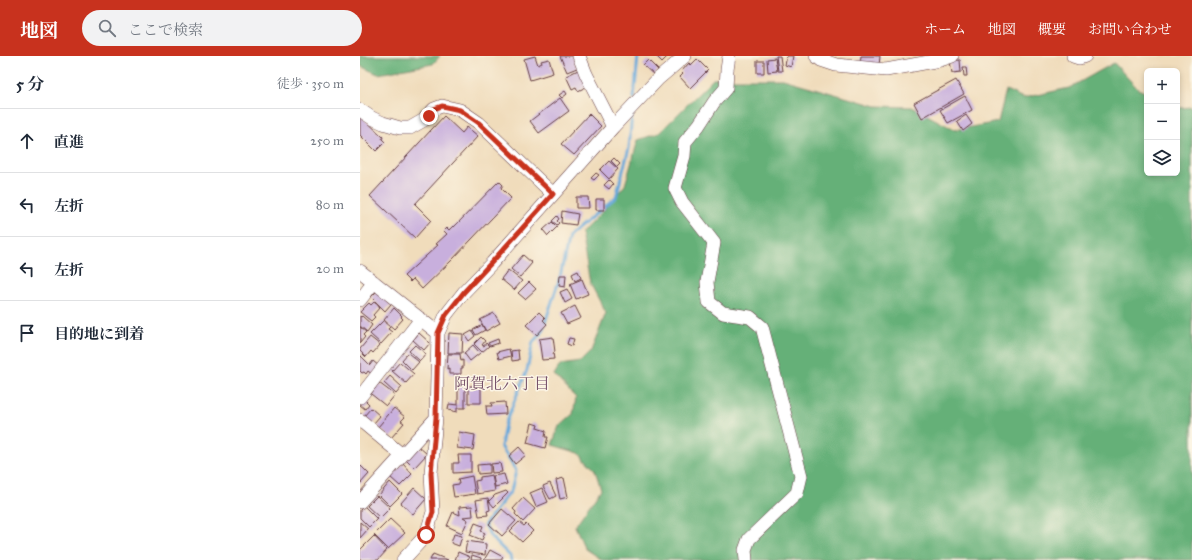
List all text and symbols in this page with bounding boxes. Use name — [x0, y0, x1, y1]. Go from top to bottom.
search box — [82, 10, 362, 46]
icon: search — [96, 17, 118, 39]
text: 地図 — [20, 19, 58, 42]
text: ここで検索 — [128, 21, 203, 39]
text: ホーム — [924, 21, 966, 38]
text: 地図 — [988, 21, 1016, 38]
text: 概要 — [1038, 21, 1066, 38]
text: お問い合わせ — [1088, 21, 1172, 38]
map controls — [1144, 68, 1180, 176]
button: + — [1144, 68, 1180, 104]
text: 5 分 — [16, 74, 45, 95]
text: 徒歩 · 350 m — [277, 76, 344, 92]
button: − — [1144, 104, 1180, 140]
route end — [420, 107, 438, 125]
icon: ahead — [16, 130, 38, 152]
text: 直進 — [54, 133, 84, 151]
text: 250 m — [310, 133, 344, 149]
button: layers — [1144, 140, 1180, 176]
icon: left — [16, 194, 38, 216]
text: 左折 — [54, 197, 84, 215]
text: 80 m — [316, 197, 344, 213]
icon: left — [16, 258, 38, 280]
text: 左折 — [54, 261, 84, 279]
text: 20 m — [316, 261, 344, 277]
icon: arrive — [16, 322, 38, 344]
text: 目的地に到着 — [54, 325, 144, 343]
district label: 阿賀北六丁目 — [454, 374, 550, 393]
route start — [417, 526, 435, 544]

